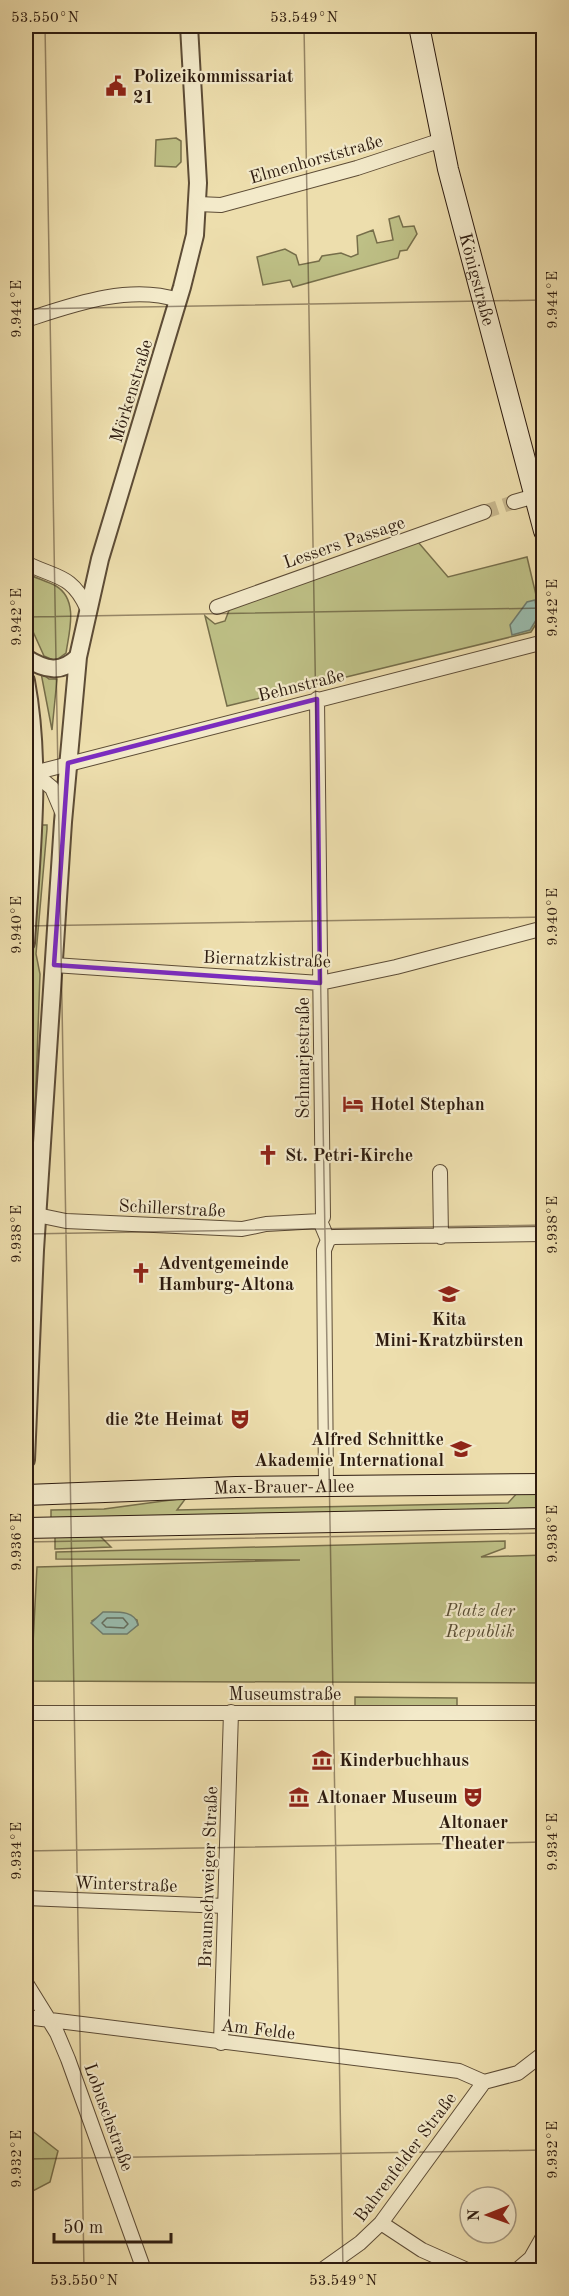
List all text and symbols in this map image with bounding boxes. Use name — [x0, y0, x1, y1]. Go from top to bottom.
text: 53.550°N — [11, 11, 79, 26]
text: 53.549°N — [270, 11, 338, 26]
place label: Polizeikommissariat 21 — [133, 68, 294, 107]
public building icon: Polizeikommissariat 21 — [104, 74, 128, 98]
street label: Elmenhorststraße — [248, 132, 385, 188]
street label: Königstraße — [455, 231, 497, 328]
text: 9.944°E — [546, 271, 561, 329]
text: 9.944°E — [10, 280, 25, 338]
street label: Mörkenstraße — [108, 338, 156, 445]
street label: Lessers Passage — [281, 514, 407, 572]
text: 9.942°E — [546, 579, 561, 637]
text: 9.942°E — [10, 588, 25, 646]
street label: Behnstraße — [256, 667, 346, 705]
text: 9.940°E — [546, 888, 561, 946]
text: 9.940°E — [10, 896, 25, 954]
street label: Biernatzkistraße — [203, 949, 331, 971]
street label: Schmarjestraße — [295, 997, 313, 1119]
hotel icon: Hotel Stephan — [341, 1092, 365, 1116]
place label: Hotel Stephan — [370, 1096, 485, 1114]
church icon: St. Petri-Kirche — [256, 1143, 280, 1167]
place label: St. Petri-Kirche — [285, 1147, 413, 1165]
text: 9.938°E — [546, 1196, 561, 1254]
street label: Schillerstraße — [118, 1197, 226, 1221]
text: 9.938°E — [10, 1205, 25, 1263]
place label: Adventgemeinde Hamburg-Altona — [158, 1255, 294, 1294]
church icon: Adventgemeinde Hamburg-Altona — [129, 1261, 153, 1285]
school or university icon: Kita Mini-Kratzbürsten — [437, 1282, 461, 1306]
place label: Kita Mini-Kratzbürsten — [374, 1311, 524, 1350]
theatre icon: die 2te Heimat — [228, 1407, 252, 1431]
place label: die 2te Heimat — [105, 1411, 223, 1429]
place label: Alfred Schnittke Akademie International — [254, 1431, 444, 1470]
school or university icon: Alfred Schnittke Akademie International — [449, 1437, 473, 1461]
street label: Max-Brauer-Allee — [213, 1478, 354, 1498]
text: 9.936°E — [546, 1505, 561, 1563]
text: 9.936°E — [10, 1513, 25, 1571]
park label: Platz der Republik — [444, 1602, 516, 1641]
street label: Museumstraße — [229, 1686, 341, 1704]
museum icon: Kinderbuchhaus — [310, 1748, 334, 1772]
place label: Kinderbuchhaus — [339, 1752, 469, 1770]
museum icon: Altonaer Museum — [287, 1785, 311, 1809]
theatre icon: Altonaer Theater — [461, 1785, 485, 1809]
street label: Braunschweiger Straße — [197, 1786, 221, 1968]
place label: Altonaer Museum — [316, 1789, 458, 1807]
text: 9.934°E — [546, 1813, 561, 1871]
place label: Altonaer Theater — [438, 1814, 508, 1853]
text: 9.934°E — [10, 1822, 25, 1880]
street label: Winterstraße — [74, 1874, 178, 1896]
street label: Am Felde — [220, 2017, 296, 2043]
street label: Lobuschstraße — [80, 2061, 136, 2174]
street label: Bahrenfelder Straße — [351, 2089, 460, 2226]
text: 9.932°E — [546, 2121, 561, 2179]
text: 9.932°E — [10, 2130, 25, 2188]
north arrow — [458, 2185, 518, 2245]
scale bar — [54, 2206, 171, 2244]
text: N — [467, 2208, 483, 2221]
text: 50 m — [63, 2219, 103, 2237]
text: 53.550°N — [50, 2274, 118, 2289]
text: 53.549°N — [309, 2274, 377, 2289]

